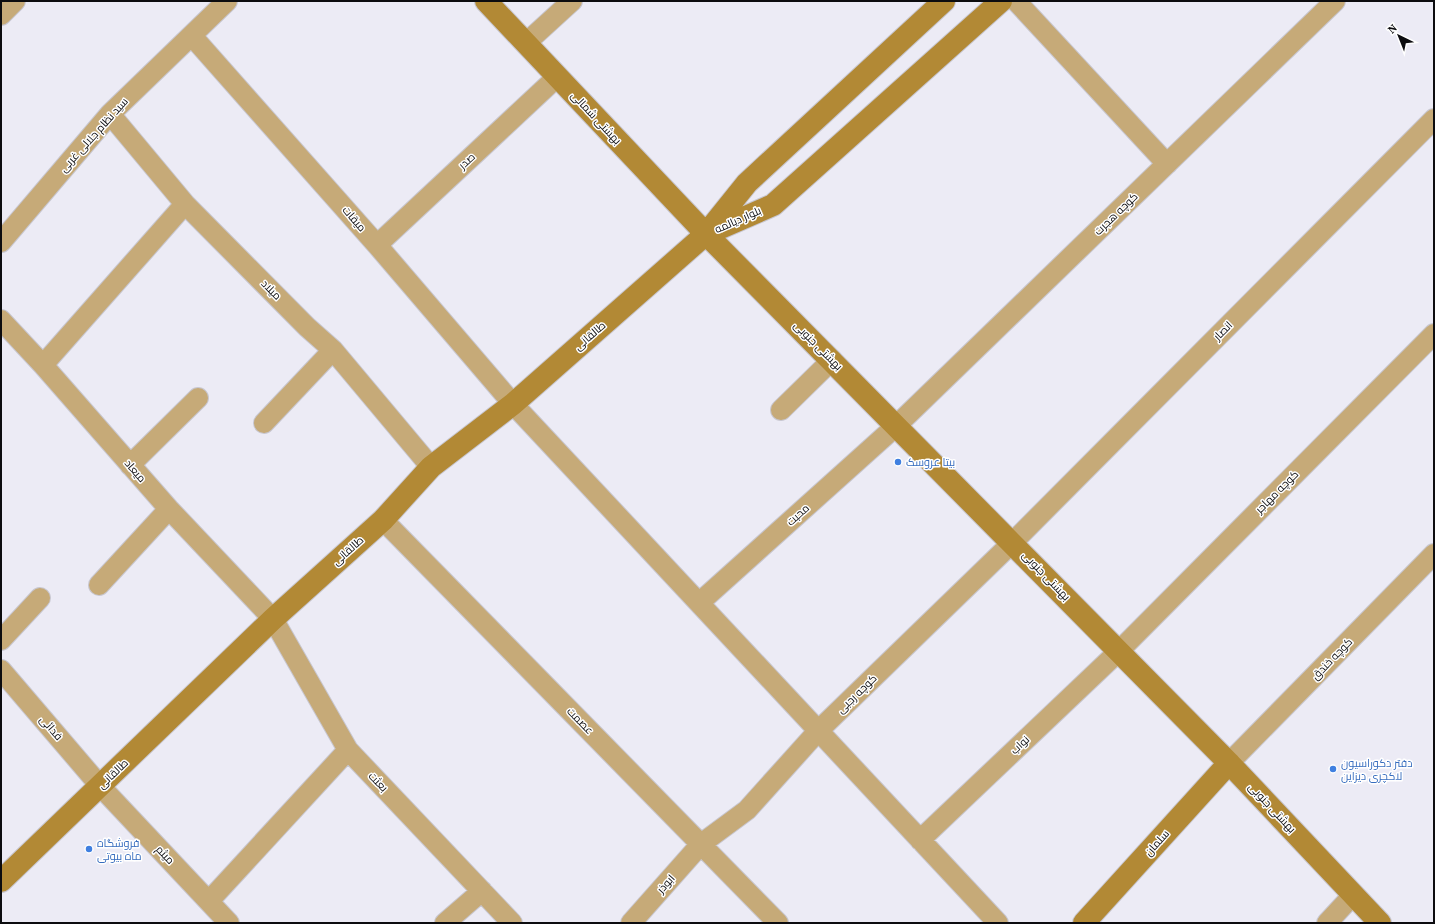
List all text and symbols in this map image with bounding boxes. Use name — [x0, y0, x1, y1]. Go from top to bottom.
north arrow — [1379, 16, 1419, 56]
text: N — [1384, 21, 1401, 37]
street label: بهشتی شمالی — [567, 88, 625, 148]
street label: سید نظام جلالی غربی — [56, 94, 132, 176]
street label: صدر — [455, 149, 479, 173]
street label: کوچه هجرت — [1091, 189, 1141, 239]
street label: میقات — [339, 203, 369, 235]
street label: بلوار دیالمه — [712, 203, 764, 237]
street label: میلاد — [258, 277, 284, 303]
street label: طالقانی — [571, 318, 609, 354]
street label: بهشتی جنوبی — [790, 318, 846, 374]
street label: انصار — [1209, 318, 1236, 345]
place label: بیتا عروسک — [906, 455, 955, 470]
street label: میعاد — [121, 456, 149, 486]
marker: بیتا عروسک — [893, 457, 903, 467]
street label: کوچه مهاجر — [1251, 467, 1302, 518]
street label: محبت — [783, 501, 813, 529]
street label: طالقانی — [329, 533, 367, 569]
street label: بهشتی جنوبی — [1019, 548, 1074, 604]
street label: کوچه خندق — [1308, 635, 1356, 683]
street label: کوچه رجبی — [834, 671, 880, 717]
street label: عصمت — [563, 704, 597, 738]
street label: فدائی — [36, 712, 66, 744]
street label: نواب — [1007, 732, 1033, 758]
street label: طالقانی — [94, 756, 132, 792]
place label: دفتر دکوراسیون لاکچری دیزاین — [1341, 756, 1413, 784]
marker: دفتر دکوراسیون لاکچری دیزاین — [1328, 764, 1338, 774]
street label: بعثت — [365, 769, 391, 795]
street label: بهشتی جنوبی — [1245, 780, 1299, 836]
street label: سلمان — [1141, 827, 1173, 859]
place label: فروشگاه ماه بیوتی — [97, 836, 141, 864]
street label: میثم — [152, 842, 178, 868]
marker: فروشگاه ماه بیوتی — [84, 844, 94, 854]
street label: ابوذر — [653, 871, 678, 897]

